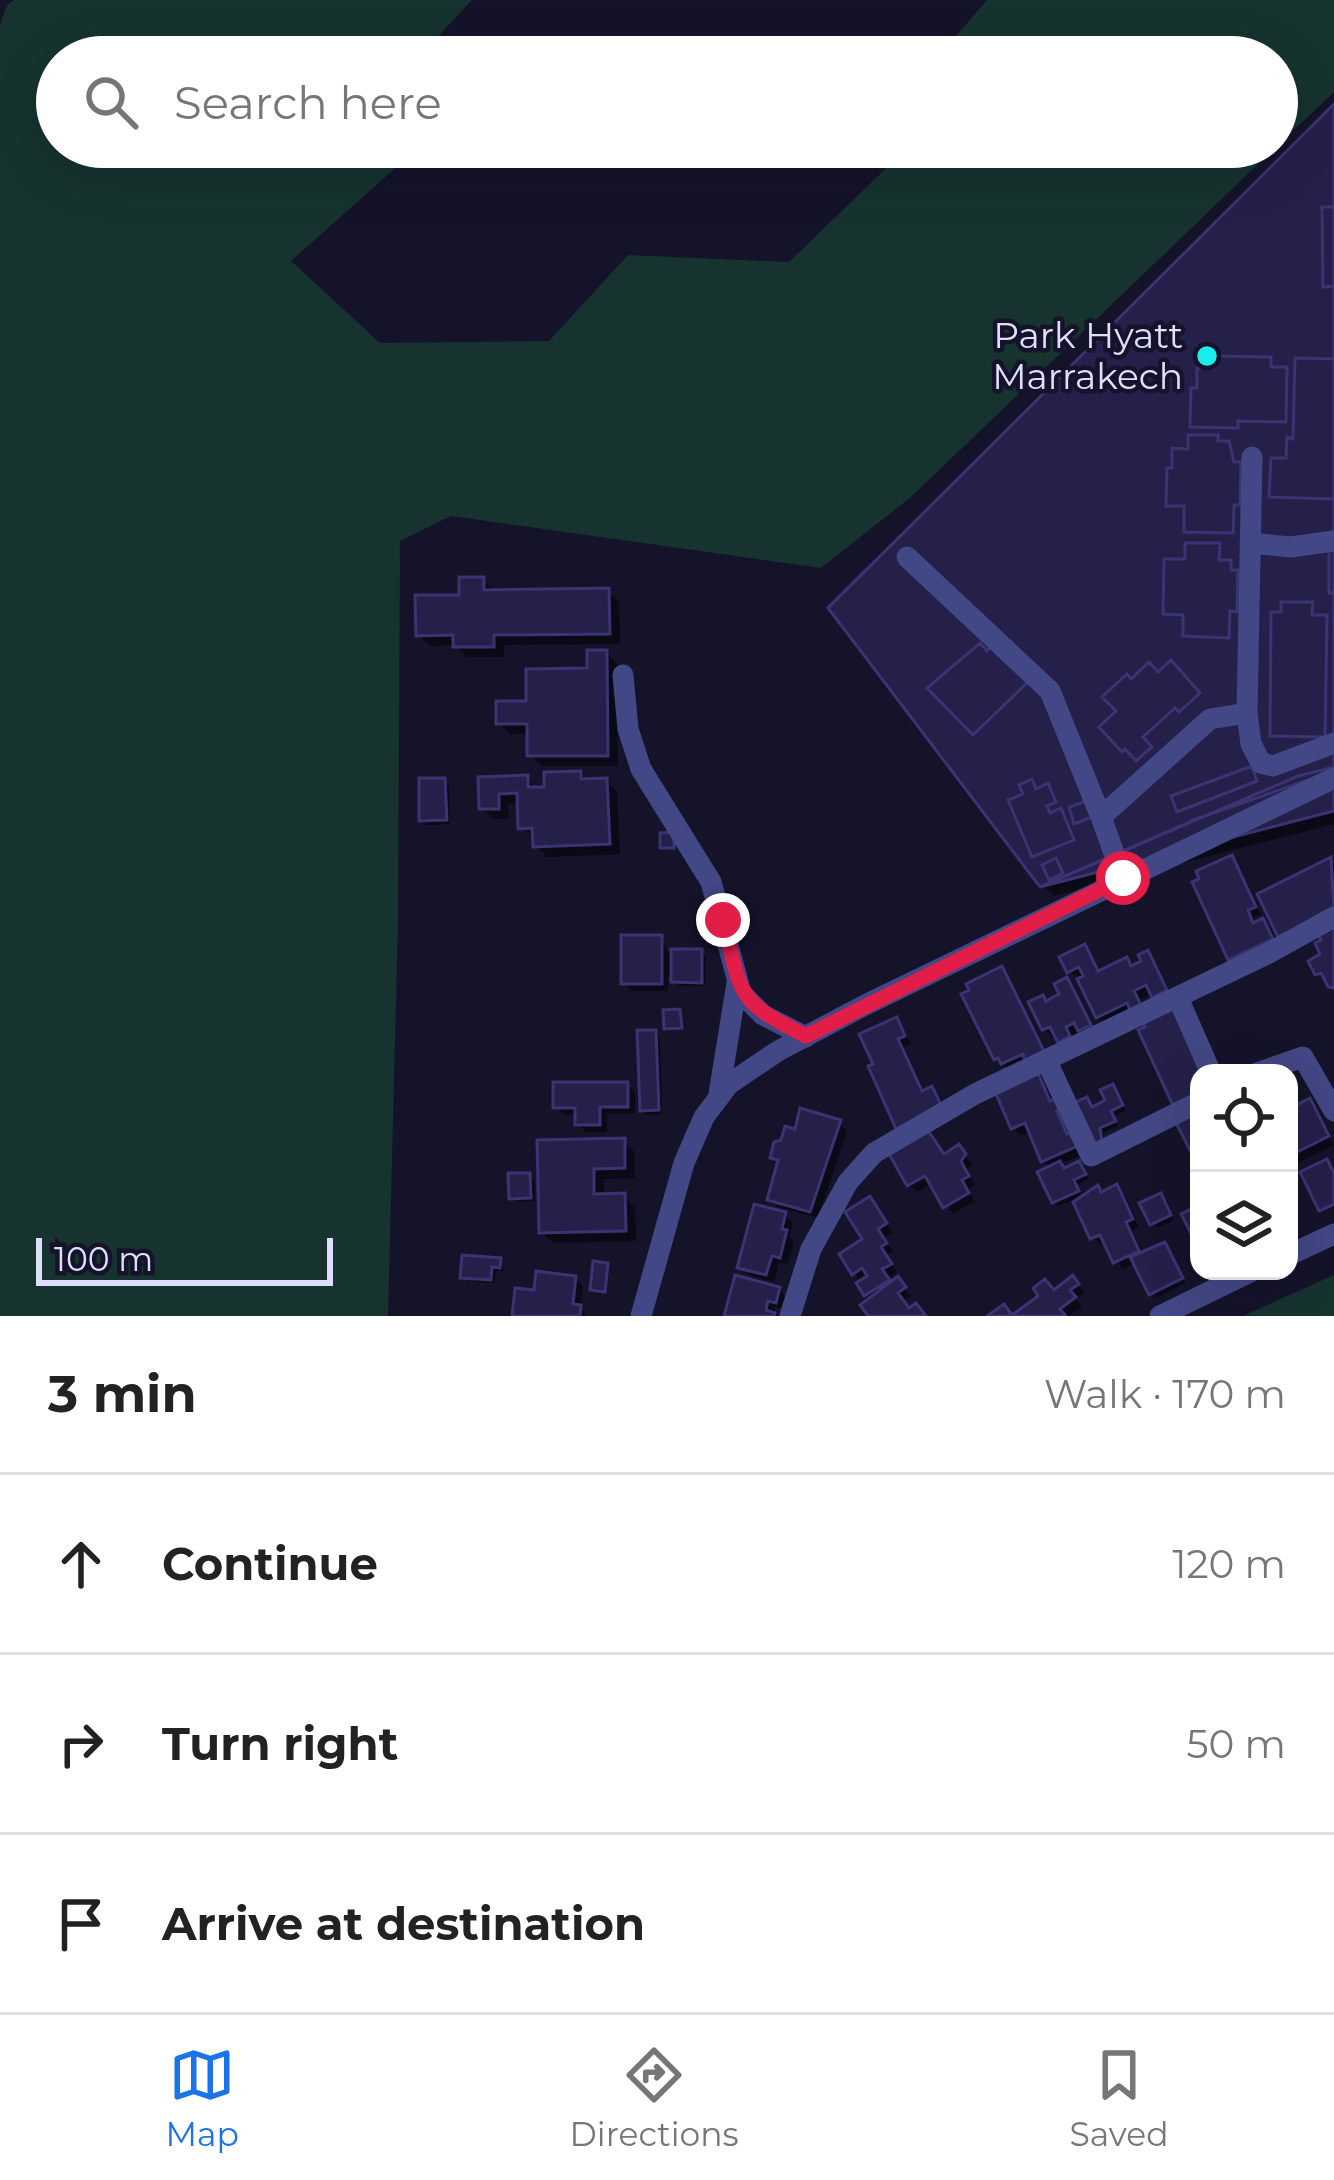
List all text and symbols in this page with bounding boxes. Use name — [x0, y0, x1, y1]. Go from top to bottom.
search box — [36, 36, 1298, 168]
icon: search — [78, 69, 144, 135]
text: Search here — [174, 75, 442, 130]
place label: Park Hyatt Marrakech — [992, 313, 1183, 398]
marker: Park Hyatt Marrakech — [1194, 343, 1220, 369]
route start — [1096, 851, 1150, 905]
route end — [696, 893, 750, 947]
map controls — [1190, 1064, 1298, 1280]
button: locate — [1190, 1064, 1298, 1172]
button: layers — [1190, 1172, 1298, 1280]
scale bar — [36, 1232, 333, 1285]
text: 100 m — [54, 1239, 153, 1279]
text: 3 min — [48, 1363, 197, 1425]
text: Walk · 170 m — [1044, 1370, 1286, 1418]
icon: ahead — [48, 1531, 114, 1597]
text: Continue — [162, 1536, 378, 1591]
text: 120 m — [1172, 1540, 1286, 1588]
icon: right — [48, 1711, 114, 1777]
text: Turn right — [162, 1716, 398, 1771]
text: 50 m — [1187, 1720, 1286, 1768]
icon: arrive — [48, 1891, 114, 1957]
text: Arrive at destination — [162, 1896, 645, 1951]
tab: Map — [165, 2042, 239, 2154]
tab: Directions — [570, 2042, 739, 2154]
tab: Saved — [1069, 2042, 1169, 2154]

